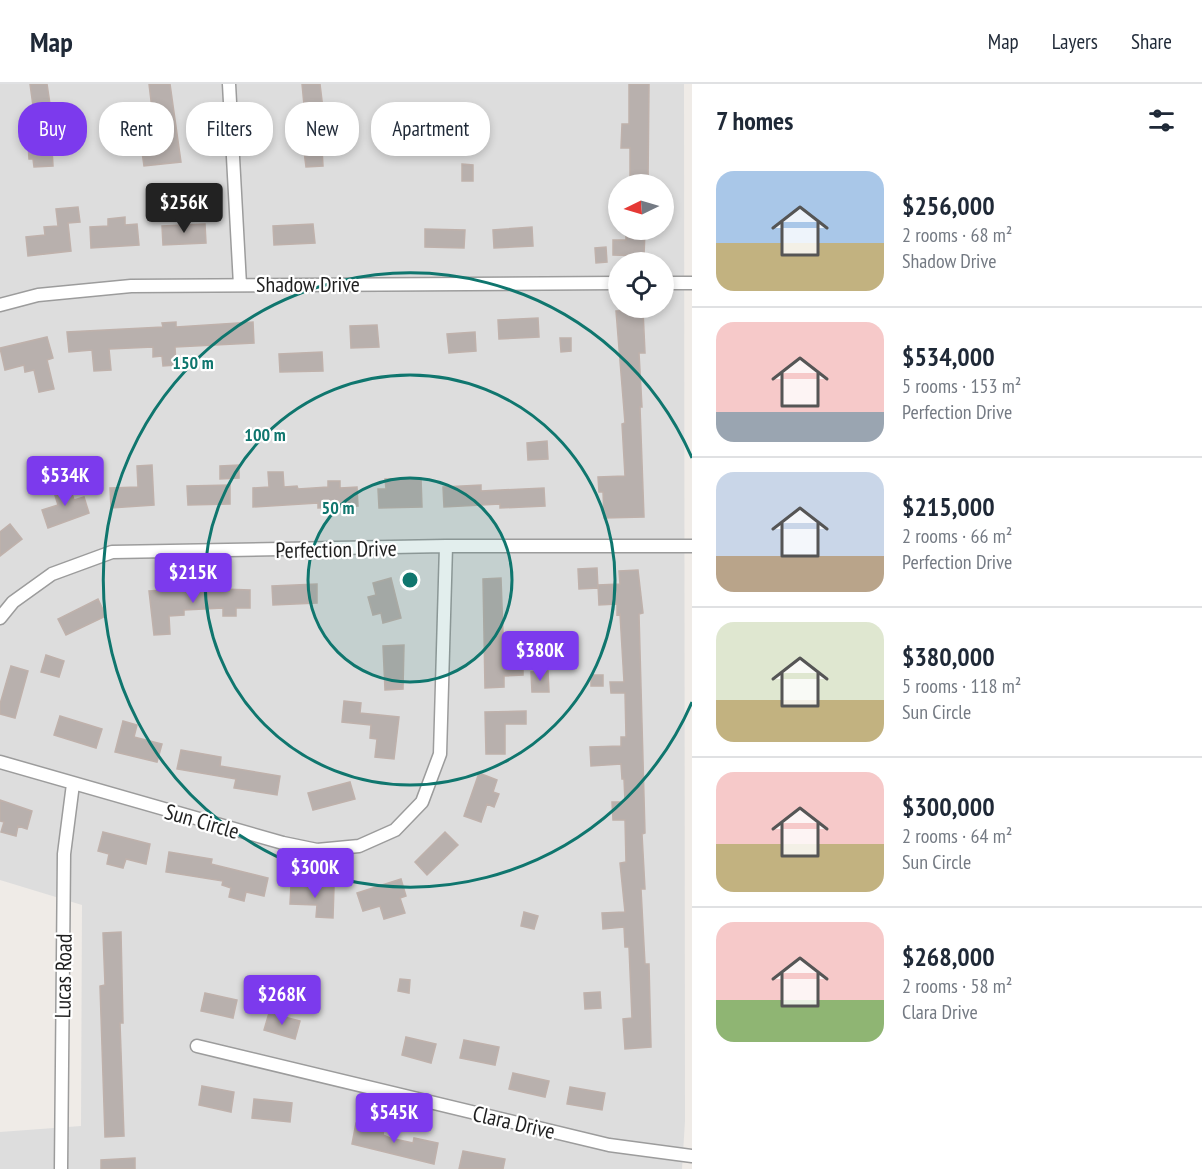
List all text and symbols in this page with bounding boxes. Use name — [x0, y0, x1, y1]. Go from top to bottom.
text: Map — [30, 23, 73, 60]
text: Map — [988, 28, 1019, 55]
text: Layers — [1052, 28, 1098, 55]
text: Share — [1131, 28, 1172, 55]
chip: Buy — [18, 102, 87, 156]
chip: Rent — [99, 102, 174, 156]
chip: Filters — [186, 102, 273, 156]
chip: New — [285, 102, 359, 156]
chip: Apartment — [371, 102, 490, 156]
text: 7 homes — [716, 104, 793, 137]
icon: filters — [1145, 104, 1178, 137]
north arrow — [608, 174, 674, 240]
map controls — [608, 174, 674, 318]
pin: $256K — [142, 183, 226, 234]
text: $256K — [160, 189, 208, 215]
text: $256,000 — [902, 189, 995, 222]
icon: home — [764, 195, 836, 267]
text: 2 rooms · 68 m² — [902, 222, 1012, 248]
text: Shadow Drive — [902, 248, 996, 274]
button: locate — [608, 252, 674, 318]
street label: Shadow Drive — [256, 270, 360, 298]
text: $534,000 — [902, 340, 995, 373]
icon: home — [764, 346, 836, 418]
text: 150 m — [172, 351, 214, 374]
text: 5 rooms · 153 m² — [902, 373, 1021, 399]
text: Perfection Drive — [902, 399, 1012, 425]
text: 100 m — [244, 423, 286, 446]
pin: $534K — [23, 456, 107, 507]
text: $534K — [41, 462, 89, 488]
text: $215,000 — [902, 490, 995, 523]
text: 50 m — [322, 496, 354, 519]
icon: home — [764, 496, 836, 568]
text: 2 rooms · 66 m² — [902, 523, 1012, 549]
street label: Perfection Drive — [275, 534, 397, 564]
text: Perfection Drive — [902, 549, 1012, 575]
pin: $215K — [151, 553, 235, 604]
text: $215K — [169, 559, 217, 585]
centre of rings — [400, 570, 420, 590]
pin: $380K — [498, 631, 582, 682]
text: $380K — [516, 637, 564, 663]
text: $380,000 — [902, 640, 995, 673]
icon: home — [764, 646, 836, 718]
text: 5 rooms · 118 m² — [902, 673, 1021, 699]
text: Sun Circle — [902, 699, 971, 725]
text: $300,000 — [902, 790, 995, 823]
icon: home — [764, 796, 836, 868]
street label: Sun Circle — [162, 797, 242, 845]
text: 2 rooms · 64 m² — [902, 823, 1012, 849]
pin: $300K — [273, 848, 357, 899]
text: Sun Circle — [902, 849, 971, 875]
text: $300K — [291, 854, 339, 880]
street label: Lucas Road — [48, 933, 78, 1019]
text: $268,000 — [902, 940, 995, 973]
icon: home — [764, 946, 836, 1018]
text: 2 rooms · 58 m² — [902, 973, 1012, 999]
pin: $268K — [240, 975, 324, 1026]
text: $268K — [258, 981, 306, 1007]
text: Clara Drive — [902, 999, 978, 1025]
pin: $545K — [352, 1093, 436, 1144]
text: $545K — [370, 1099, 418, 1125]
street label: Clara Drive — [470, 1099, 558, 1145]

